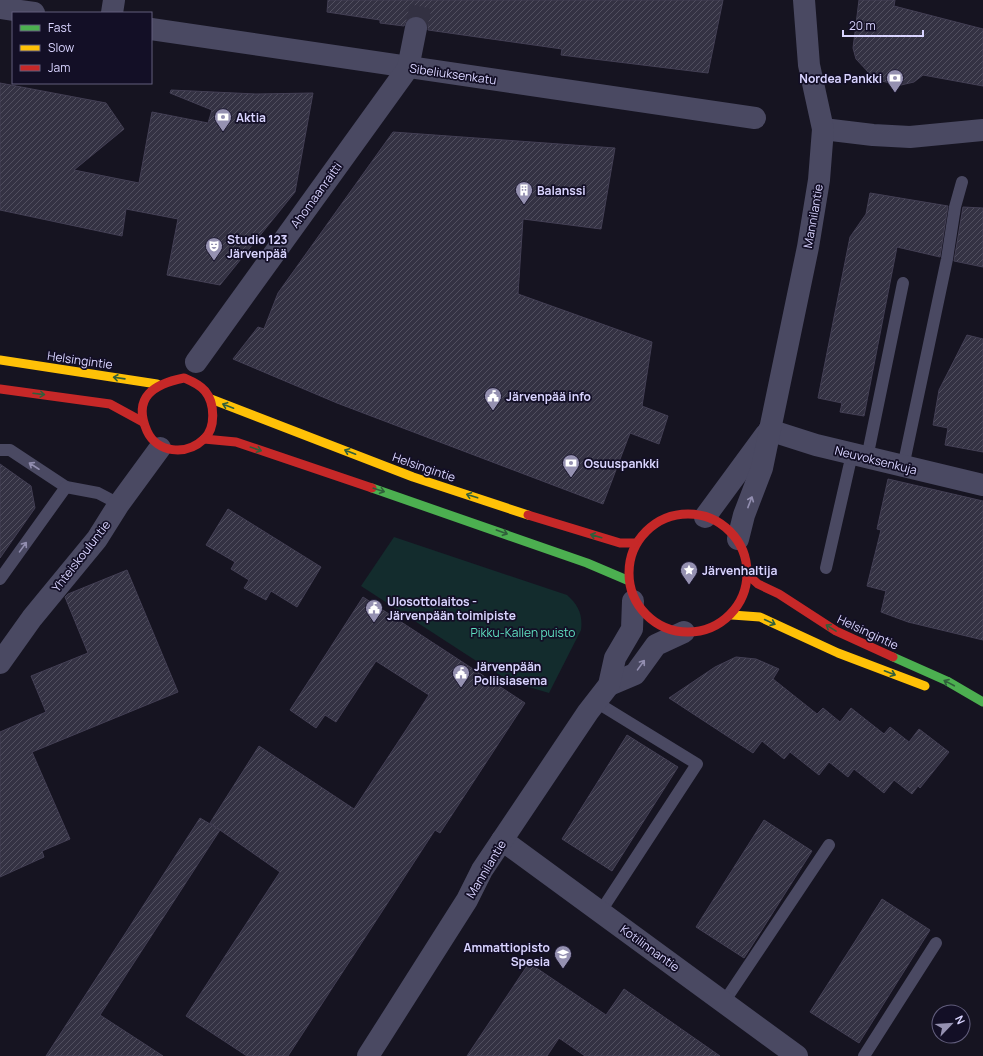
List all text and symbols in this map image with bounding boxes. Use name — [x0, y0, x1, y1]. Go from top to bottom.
legend — [12, 12, 152, 84]
scale bar — [843, 12, 923, 38]
text: 20 m — [849, 17, 876, 34]
text: Fast — [48, 19, 72, 36]
text: Slow — [48, 39, 74, 56]
text: Jam — [48, 59, 70, 76]
street label: Sibeliuksenkatu — [408, 59, 498, 89]
bank icon: Nordea Pankki — [885, 68, 905, 93]
place label: Nordea Pankki — [799, 70, 882, 87]
bank icon: Aktia — [213, 107, 233, 132]
place label: Aktia — [236, 109, 266, 126]
street label: Ahomaanraitti — [286, 159, 346, 231]
building icon: Balanssi — [514, 180, 534, 205]
place label: Balanssi — [537, 182, 586, 199]
street label: Mannilantie — [799, 183, 827, 249]
place label: Studio 123 Järvenpää — [227, 231, 288, 262]
theatre icon: Studio 123 Järvenpää — [204, 236, 224, 261]
street label: Helsingintie — [46, 347, 114, 373]
one-way arrow — [113, 374, 126, 382]
public building icon: Järvenpää info — [483, 386, 503, 411]
place label: Järvenpää info — [506, 388, 591, 405]
one-way arrow — [32, 390, 45, 398]
one-way arrow — [223, 401, 235, 409]
street label: Neuvoksenkuja — [833, 442, 919, 478]
one-way arrow — [249, 446, 262, 453]
one-way arrow — [344, 448, 356, 456]
street label: Helsingintie — [390, 448, 458, 486]
bank icon: Osuuspankki — [561, 453, 581, 478]
place label: Osuuspankki — [584, 455, 659, 472]
one-way arrow — [29, 462, 40, 470]
one-way arrow — [372, 487, 385, 494]
one-way arrow — [466, 492, 479, 499]
one-way arrow — [746, 496, 754, 508]
street label: Yhteiskouluntie — [48, 517, 114, 595]
one-way arrow — [495, 529, 507, 537]
one-way arrow — [589, 532, 602, 539]
one-way arrow — [19, 542, 27, 553]
place icon: Järvenhaltija — [679, 560, 699, 585]
place label: Järvenhaltija — [702, 562, 777, 579]
place label: Ulosottolaitos - Järvenpään toimipiste — [387, 593, 516, 624]
public building icon: Ulosottolaitos - Järvenpään toimipiste — [364, 598, 384, 623]
street label: Helsingintie — [835, 610, 901, 654]
one-way arrow — [764, 619, 776, 626]
one-way arrow — [825, 623, 837, 631]
park label: Pikku-Kallen puisto — [471, 624, 575, 641]
place label: Järvenpään Poliisiasema — [474, 658, 547, 689]
one-way arrow — [637, 660, 645, 671]
public building icon: Järvenpään Poliisiasema — [451, 663, 471, 688]
one-way arrow — [883, 669, 895, 677]
one-way arrow — [943, 678, 955, 686]
street label: Mannilantie — [462, 837, 510, 901]
street label: Kotilinnantie — [617, 921, 683, 975]
place label: Ammattiopisto Spesia — [463, 939, 550, 970]
school or university icon: Ammattiopisto Spesia — [553, 944, 573, 969]
north arrow — [931, 1004, 971, 1044]
text: N — [952, 1013, 969, 1026]

